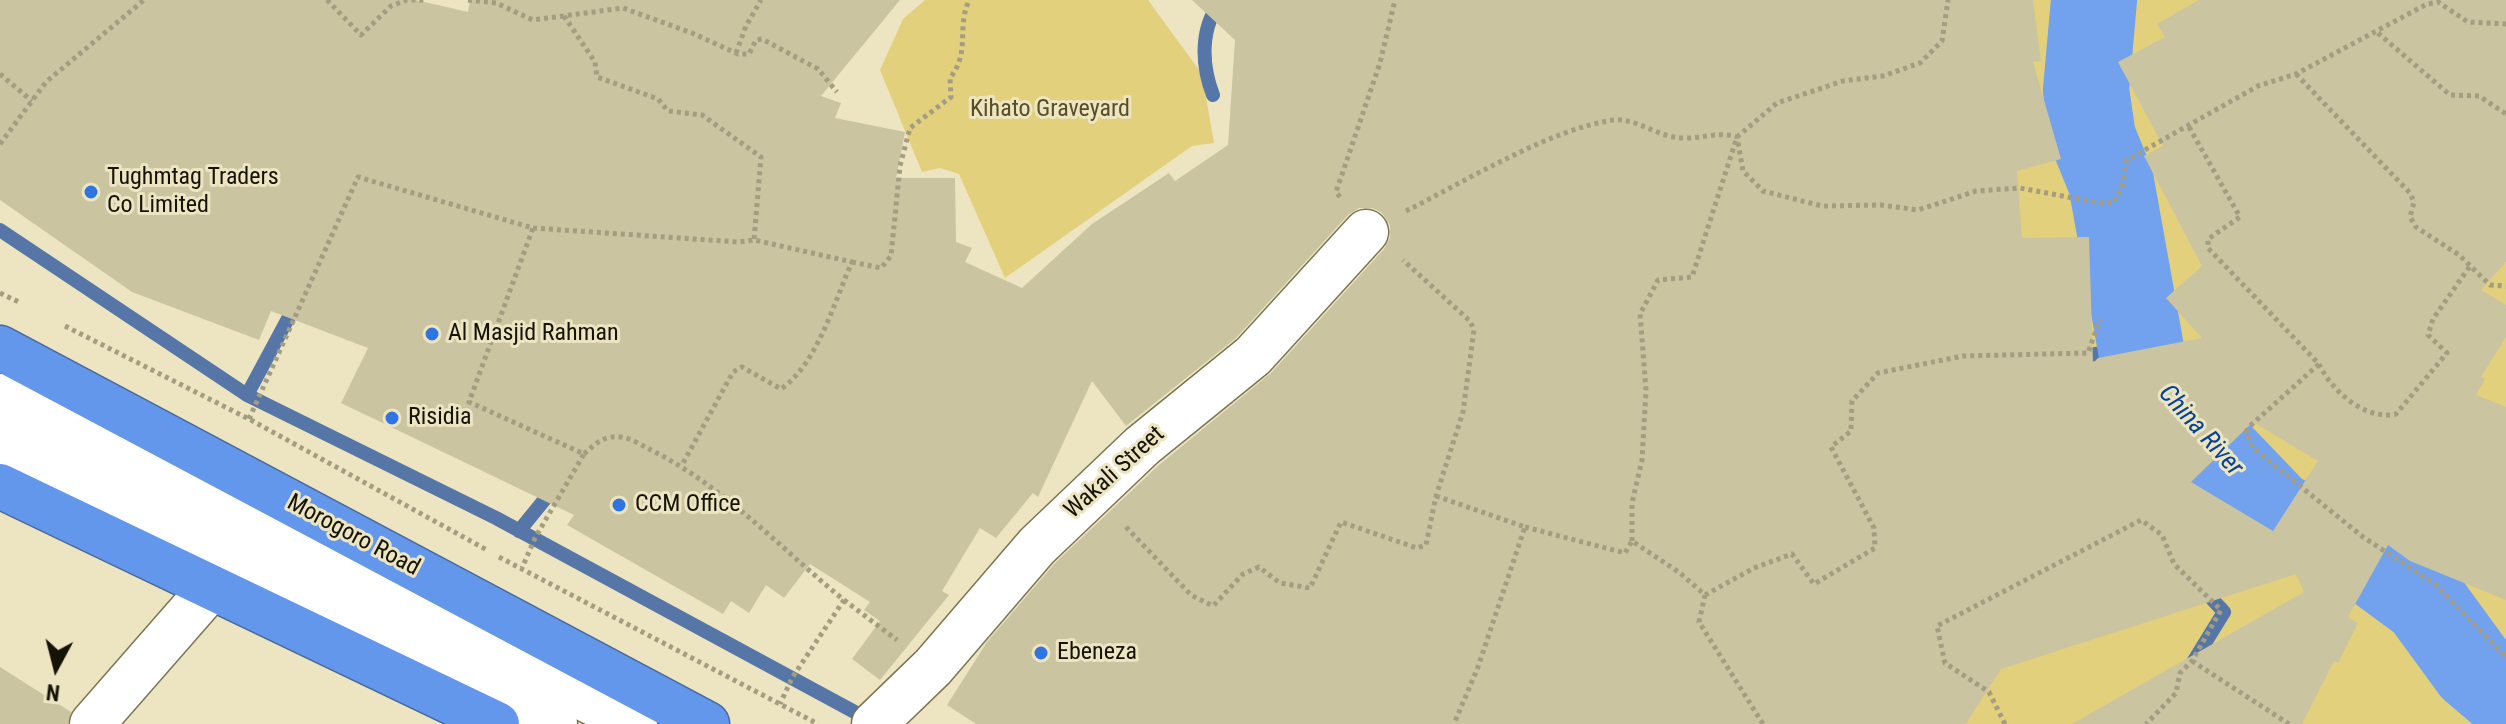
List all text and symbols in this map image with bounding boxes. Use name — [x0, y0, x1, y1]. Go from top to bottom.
park label: Kihato Graveyard — [970, 96, 1130, 124]
place label: Tughmtag Traders Co Limited — [107, 164, 279, 220]
marker: Tughmtag Traders Co Limited — [82, 183, 100, 201]
place label: Al Masjid Rahman — [448, 320, 619, 348]
marker: Al Masjid Rahman — [423, 325, 441, 343]
water label: China River — [2151, 379, 2249, 483]
place label: Risidia — [408, 404, 472, 432]
marker: Risidia — [383, 409, 401, 427]
street label: Wakali Street — [1059, 421, 1171, 525]
street label: Morogoro Road — [282, 489, 424, 583]
place label: CCM Office — [635, 491, 740, 519]
marker: CCM Office — [610, 496, 628, 514]
north arrow — [16, 628, 96, 708]
place label: Ebeneza — [1057, 639, 1137, 667]
marker: Ebeneza — [1032, 644, 1050, 662]
text: N — [45, 679, 61, 706]

